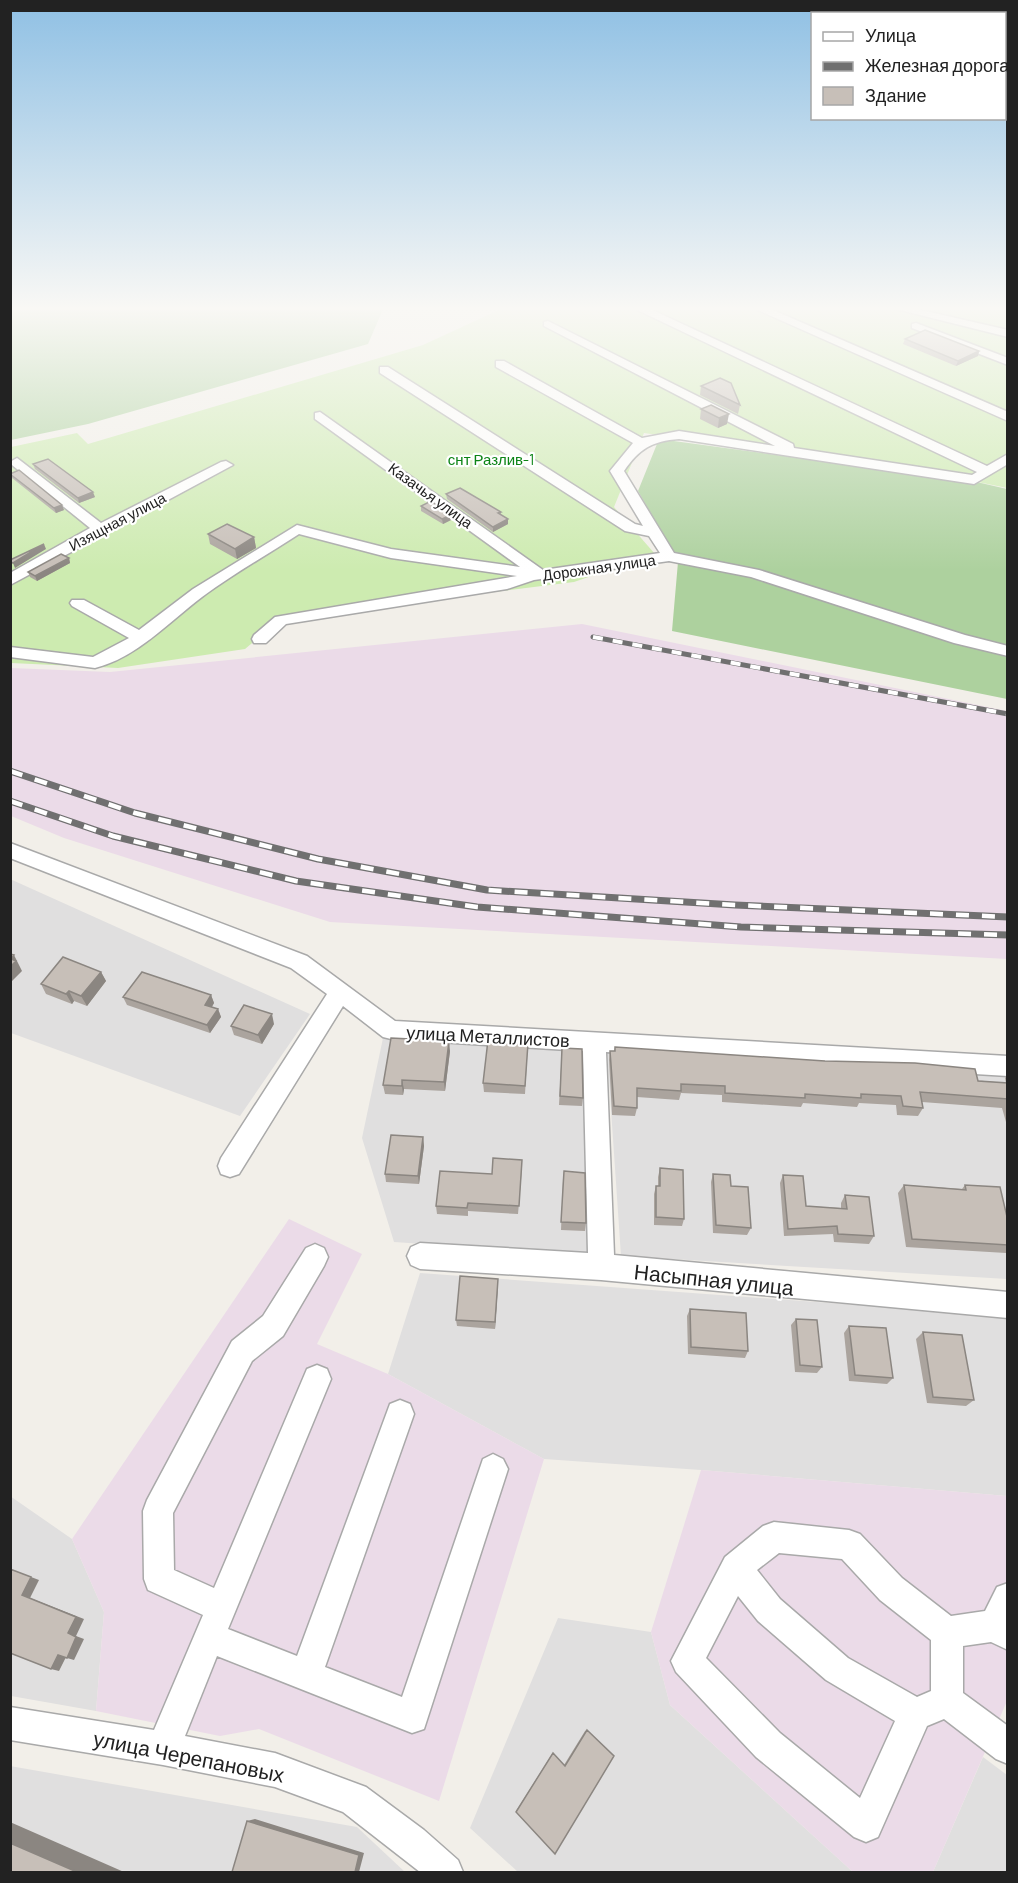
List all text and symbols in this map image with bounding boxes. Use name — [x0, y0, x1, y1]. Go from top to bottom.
legend — [811, 12, 1006, 120]
text: Улица — [865, 24, 917, 46]
text: Железная дорога — [865, 54, 1010, 76]
text: Здание — [865, 84, 926, 106]
park label: снт Разлив-1 — [448, 450, 534, 468]
street label: Казачья улица — [385, 458, 477, 532]
street label: Изящная улица — [65, 488, 169, 554]
street label: Дорожная улица — [541, 550, 657, 584]
street label: улица Металлистов — [406, 1021, 570, 1051]
street label: Насыпная улица — [633, 1258, 795, 1300]
street label: улица Черепановых — [91, 1725, 287, 1787]

